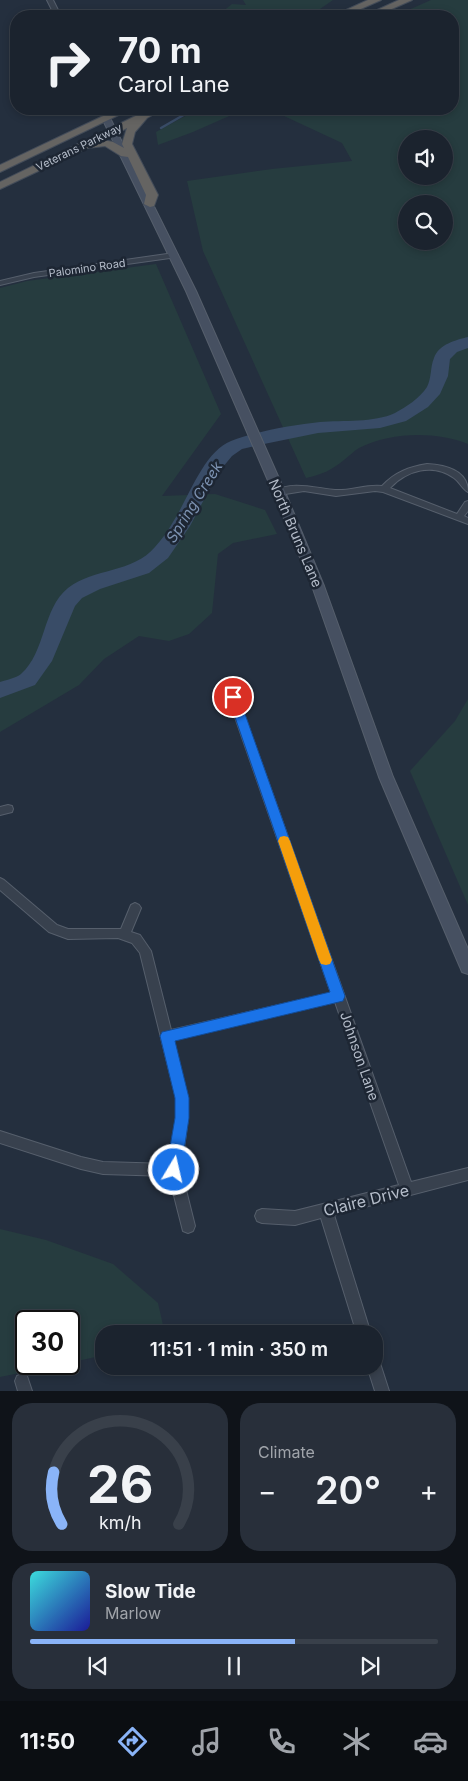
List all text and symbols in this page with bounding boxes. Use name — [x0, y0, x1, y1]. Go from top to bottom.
text: 70 m — [118, 29, 202, 71]
icon: right — [35, 30, 100, 95]
text: Carol Lane — [118, 71, 230, 97]
street label: Veterans Parkway — [34, 120, 124, 174]
map controls — [398, 130, 453, 250]
button: sound — [398, 130, 453, 185]
button: search — [398, 195, 453, 250]
street label: Palomino Road — [48, 256, 126, 280]
water label: Spring Creek — [161, 457, 227, 546]
street label: North Bruns Lane — [266, 476, 326, 590]
pin — [212, 676, 254, 718]
icon: arrive — [219, 683, 247, 711]
street label: Johnson Lane — [337, 1009, 383, 1103]
position arrow — [147, 1143, 199, 1195]
street label: Claire Drive — [321, 1180, 411, 1220]
speed limit sign: 30 — [15, 1310, 80, 1375]
text: 11:51 · 1 min · 350 m — [150, 1338, 328, 1361]
text: Climate — [258, 1442, 315, 1462]
text: 26 — [87, 1453, 153, 1516]
text: 20° — [315, 1467, 381, 1513]
text: − — [258, 1474, 277, 1508]
text: + — [419, 1474, 438, 1508]
text: km/h — [99, 1512, 141, 1533]
text: Slow Tide — [105, 1580, 196, 1603]
text: Marlow — [105, 1603, 161, 1623]
icon: previous — [84, 1652, 112, 1680]
icon: pause — [220, 1652, 248, 1680]
icon: next — [356, 1652, 384, 1680]
icon: directions — [115, 1724, 150, 1759]
icon: music — [189, 1724, 224, 1759]
icon: phone — [264, 1724, 299, 1759]
icon: climate — [339, 1724, 374, 1759]
icon: car — [413, 1724, 448, 1759]
text: 11:50 — [20, 1728, 75, 1754]

